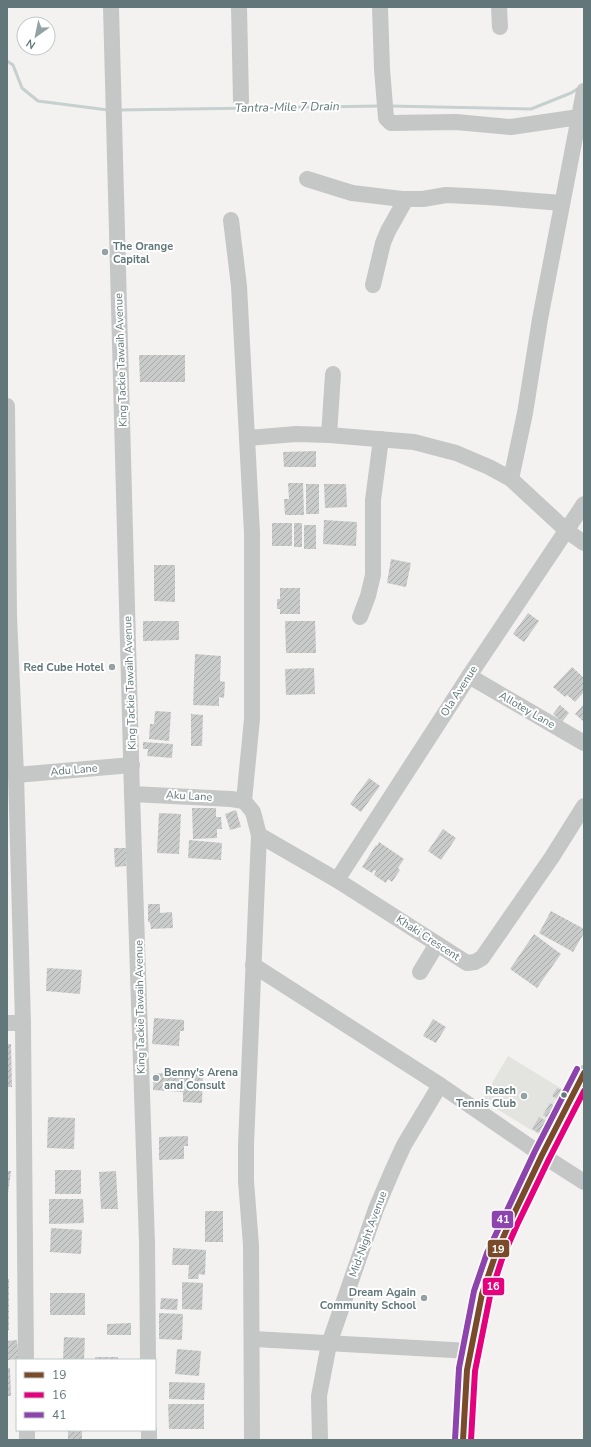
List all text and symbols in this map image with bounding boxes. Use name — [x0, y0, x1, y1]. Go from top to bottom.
north arrow — [16, 16, 56, 56]
text: N — [23, 35, 38, 52]
water label: Tantra-Mile 7 Drain — [234, 98, 340, 116]
place label: The Orange Capital — [113, 239, 173, 267]
marker: The Orange Capital — [100, 247, 110, 257]
street label: King Tackie Tawaih Avenue — [111, 293, 131, 427]
street label: King Tackie Tawaih Avenue — [120, 616, 140, 750]
place label: Red Cube Hotel — [23, 660, 104, 675]
marker: Red Cube Hotel — [107, 662, 117, 672]
street label: Ola Avenue — [437, 663, 481, 719]
street label: Allotey Lane — [496, 688, 558, 732]
street label: Adu Lane — [50, 760, 98, 780]
street label: Aku Lane — [165, 787, 213, 805]
street label: Khaki Crescent — [393, 912, 463, 964]
street label: King Tackie Tawaih Avenue — [131, 940, 149, 1074]
place label: Benny's Arena and Consult — [164, 1065, 238, 1093]
marker: Benny's Arena and Consult — [151, 1073, 161, 1083]
place label: Reach Tennis Club — [456, 1083, 516, 1111]
unlabelled marker — [559, 1090, 569, 1100]
marker: Reach Tennis Club — [519, 1091, 529, 1101]
street label: Mid-Night Avenue — [345, 1189, 391, 1279]
line badge: 41 — [491, 1210, 514, 1229]
text: 41 — [496, 1212, 510, 1227]
line badge: 19 — [487, 1239, 510, 1258]
text: 19 — [491, 1242, 505, 1257]
line badge: 16 — [482, 1277, 505, 1296]
text: 16 — [486, 1279, 500, 1294]
place label: Dream Again Community School — [320, 1285, 416, 1313]
marker: Dream Again Community School — [419, 1293, 429, 1303]
legend — [16, 1359, 156, 1431]
text: 19 — [52, 1367, 66, 1383]
text: 16 — [52, 1387, 66, 1403]
text: 41 — [52, 1407, 66, 1423]

